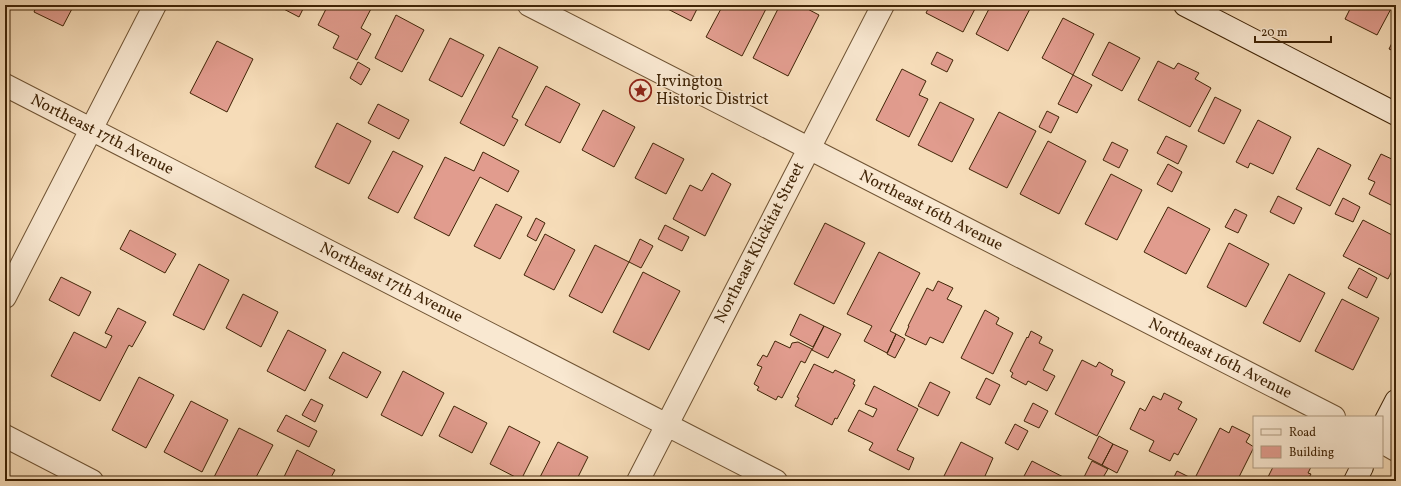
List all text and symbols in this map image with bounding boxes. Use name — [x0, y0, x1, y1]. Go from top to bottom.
scale bar — [1255, 18, 1331, 44]
text: 20 m — [1261, 25, 1288, 41]
place label: Irvington Historic District — [656, 71, 769, 111]
place icon: Irvington Historic District — [628, 78, 654, 104]
street label: Northeast 17th Avenue — [27, 89, 177, 181]
street label: Northeast Klickitat Street — [710, 158, 810, 327]
street label: Northeast 16th Avenue — [855, 165, 1007, 257]
street label: Northeast 17th Avenue — [316, 237, 466, 329]
street label: Northeast 16th Avenue — [1144, 313, 1296, 405]
legend — [1253, 416, 1383, 468]
text: Road — [1289, 425, 1316, 441]
text: Building — [1289, 445, 1334, 461]

